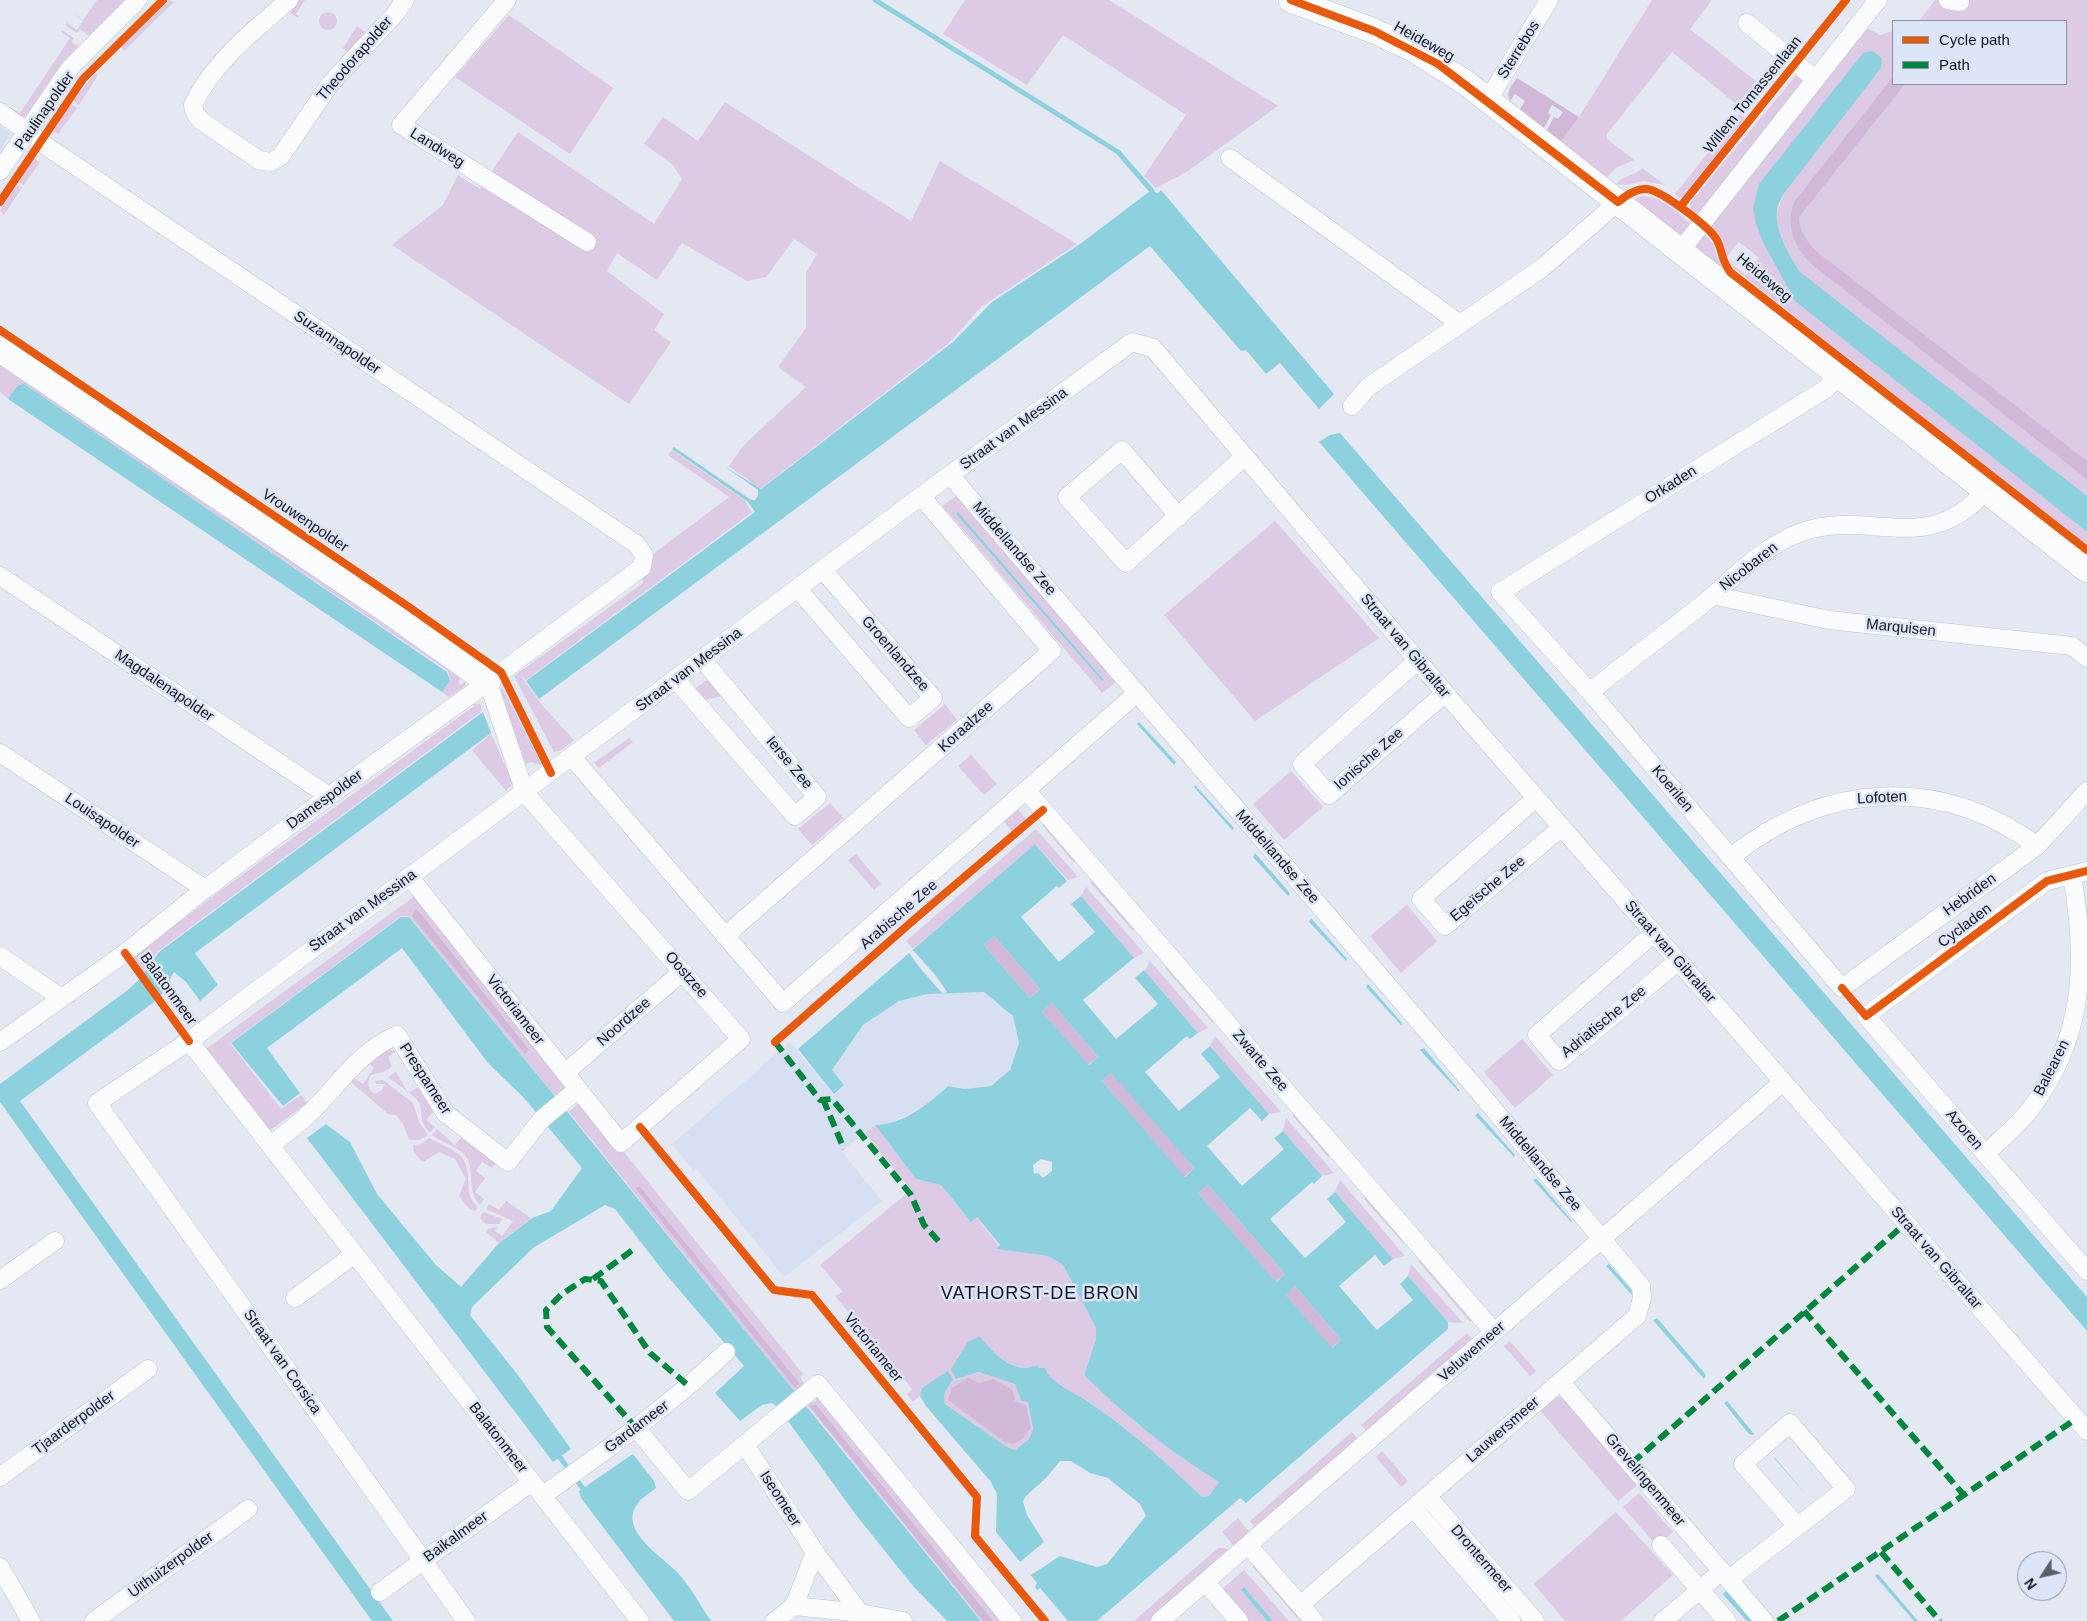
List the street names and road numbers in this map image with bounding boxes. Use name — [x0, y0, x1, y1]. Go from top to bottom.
street label: Theodorapolder — [313, 13, 397, 105]
street label: Heideweg — [1390, 18, 1458, 66]
street label: Sterrebos — [1494, 18, 1544, 82]
street label: Willem Tomassenlaan — [1700, 33, 1806, 157]
street label: Paulinapolder — [11, 68, 79, 154]
street label: Landweg — [406, 124, 468, 172]
street label: Heideweg — [1733, 250, 1795, 306]
street label: Suzannapolder — [290, 307, 384, 379]
street label: Straat van Messina — [957, 384, 1071, 474]
street label: Orkaden — [1642, 462, 1700, 508]
street label: Vrouwenpolder — [258, 485, 352, 557]
street label: Middellandse Zee — [968, 498, 1060, 600]
street label: Nicobaren — [1717, 539, 1781, 595]
street label: Straat van Gibraltar — [1356, 590, 1454, 702]
street label: Groenlandzee — [857, 613, 933, 695]
street label: Marquisen — [1865, 615, 1937, 641]
street label: Straat van Messina — [632, 624, 746, 716]
street label: Magdalenapolder — [111, 646, 217, 726]
street label: Koraalzee — [935, 698, 997, 756]
street label: Ionische Zee — [1331, 724, 1407, 794]
street label: Ierse Zee — [762, 733, 816, 793]
street label: Koerilen — [1647, 762, 1697, 816]
street label: Damespolder — [284, 767, 366, 833]
street label: Lofoten — [1857, 788, 1907, 808]
street label: Louisapolder — [61, 790, 143, 852]
street label: Middellandse Zee — [1231, 806, 1323, 908]
street label: Egeïsche Zee — [1447, 852, 1529, 926]
street label: Straat van Messina — [306, 866, 420, 956]
street label: Hebriden — [1940, 870, 2000, 920]
street label: Arabische Zee — [857, 876, 941, 954]
street label: Straat van Gibraltar — [1621, 897, 1719, 1007]
street label: Cycladen — [1935, 900, 1995, 952]
street label: Oostzee — [661, 948, 711, 1002]
street label: Balatonmeer — [136, 949, 200, 1029]
street label: Victoriameer — [482, 971, 548, 1049]
street label: Adriatische Zee — [1558, 982, 1650, 1062]
street label: Noordzee — [594, 994, 654, 1050]
street label: Zwarte Zee — [1228, 1026, 1292, 1096]
street label: Balearen — [2030, 1037, 2074, 1099]
street label: Prespameer — [395, 1040, 455, 1118]
street label: Azoren — [1942, 1106, 1986, 1154]
street label: Middellandse Zee — [1495, 1113, 1585, 1215]
street label: Straat van Gibraltar — [1887, 1203, 1985, 1313]
street label: Straat van Corsica — [239, 1306, 325, 1418]
street label: Victoriameer — [840, 1310, 906, 1386]
street label: Veluwemeer — [1435, 1318, 1509, 1386]
street label: Tjaarderpolder — [29, 1387, 119, 1459]
street label: Lauwersmeer — [1463, 1393, 1543, 1467]
street label: Gardameer — [601, 1397, 673, 1457]
street label: Balatonmeer — [465, 1399, 531, 1477]
street label: Grevelingenmeer — [1601, 1430, 1689, 1530]
street label: Iseomeer — [755, 1468, 805, 1530]
street label: Baikalmeer — [420, 1508, 492, 1566]
street label: Drontermeer — [1447, 1521, 1515, 1597]
street label: Uithuizerpolder — [125, 1528, 217, 1602]

